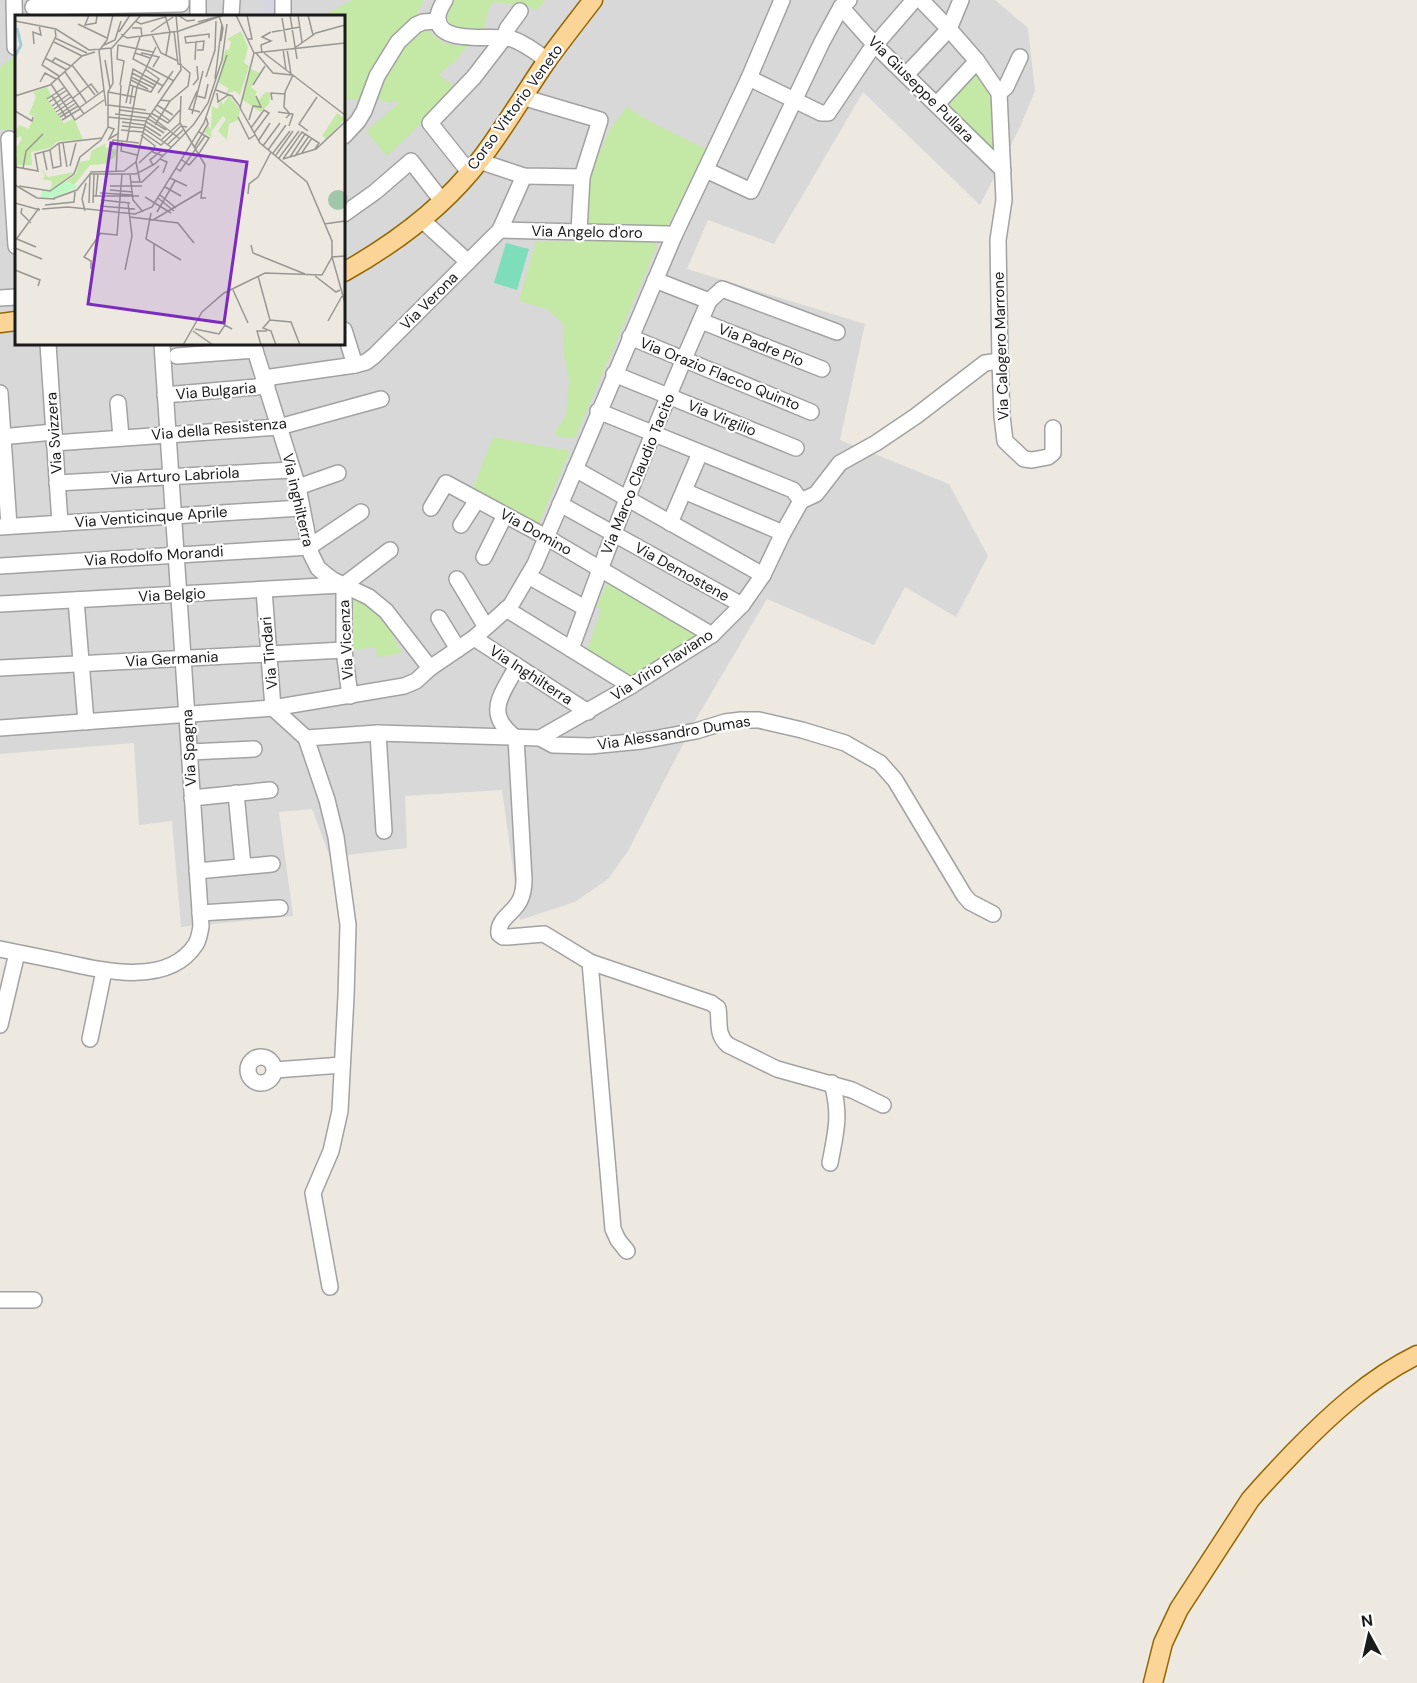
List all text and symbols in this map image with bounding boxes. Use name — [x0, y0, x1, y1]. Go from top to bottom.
inset map — [15, 15, 345, 345]
street label: Via Giuseppe Pullara — [864, 32, 978, 146]
street label: Corso Vittorio Veneto — [463, 40, 567, 174]
street label: Via Angelo d'oro — [531, 221, 643, 243]
street label: Via Verona — [396, 268, 462, 334]
street label: Via Calogero Marrone — [988, 271, 1014, 421]
street label: Via Padre Pio — [715, 319, 807, 371]
street label: Via Orazio Flacco Quinto — [637, 333, 803, 415]
street label: Via Bulgaria — [175, 378, 257, 404]
street label: Via Marco Claudio Tacito — [596, 390, 680, 558]
street label: Via Svizzera — [41, 391, 67, 475]
street label: Via Virgilio — [685, 395, 759, 441]
street label: Via della Resistenza — [151, 413, 287, 445]
street label: Via inghilterra — [278, 451, 318, 549]
street label: Via Arturo Labriola — [110, 463, 240, 489]
street label: Via Venticinque Aprile — [74, 502, 228, 532]
street label: Via Domino — [496, 504, 576, 560]
street label: Via Demostene — [631, 538, 733, 606]
street label: Via Rodolfo Morandi — [84, 541, 224, 571]
street label: Via Belgio — [138, 583, 206, 607]
street label: Via Vicenza — [334, 599, 358, 681]
street label: Via Tindari — [256, 616, 282, 690]
street label: Via Virio Flaviano — [607, 624, 717, 705]
street label: Via Inghilterra — [486, 641, 576, 709]
street label: Via Germania — [125, 647, 219, 671]
street label: Via Spagna — [177, 709, 201, 787]
street label: Via Alessandro Dumas — [596, 711, 752, 755]
north arrow — [1339, 1605, 1399, 1665]
text: N — [1360, 1609, 1374, 1632]

